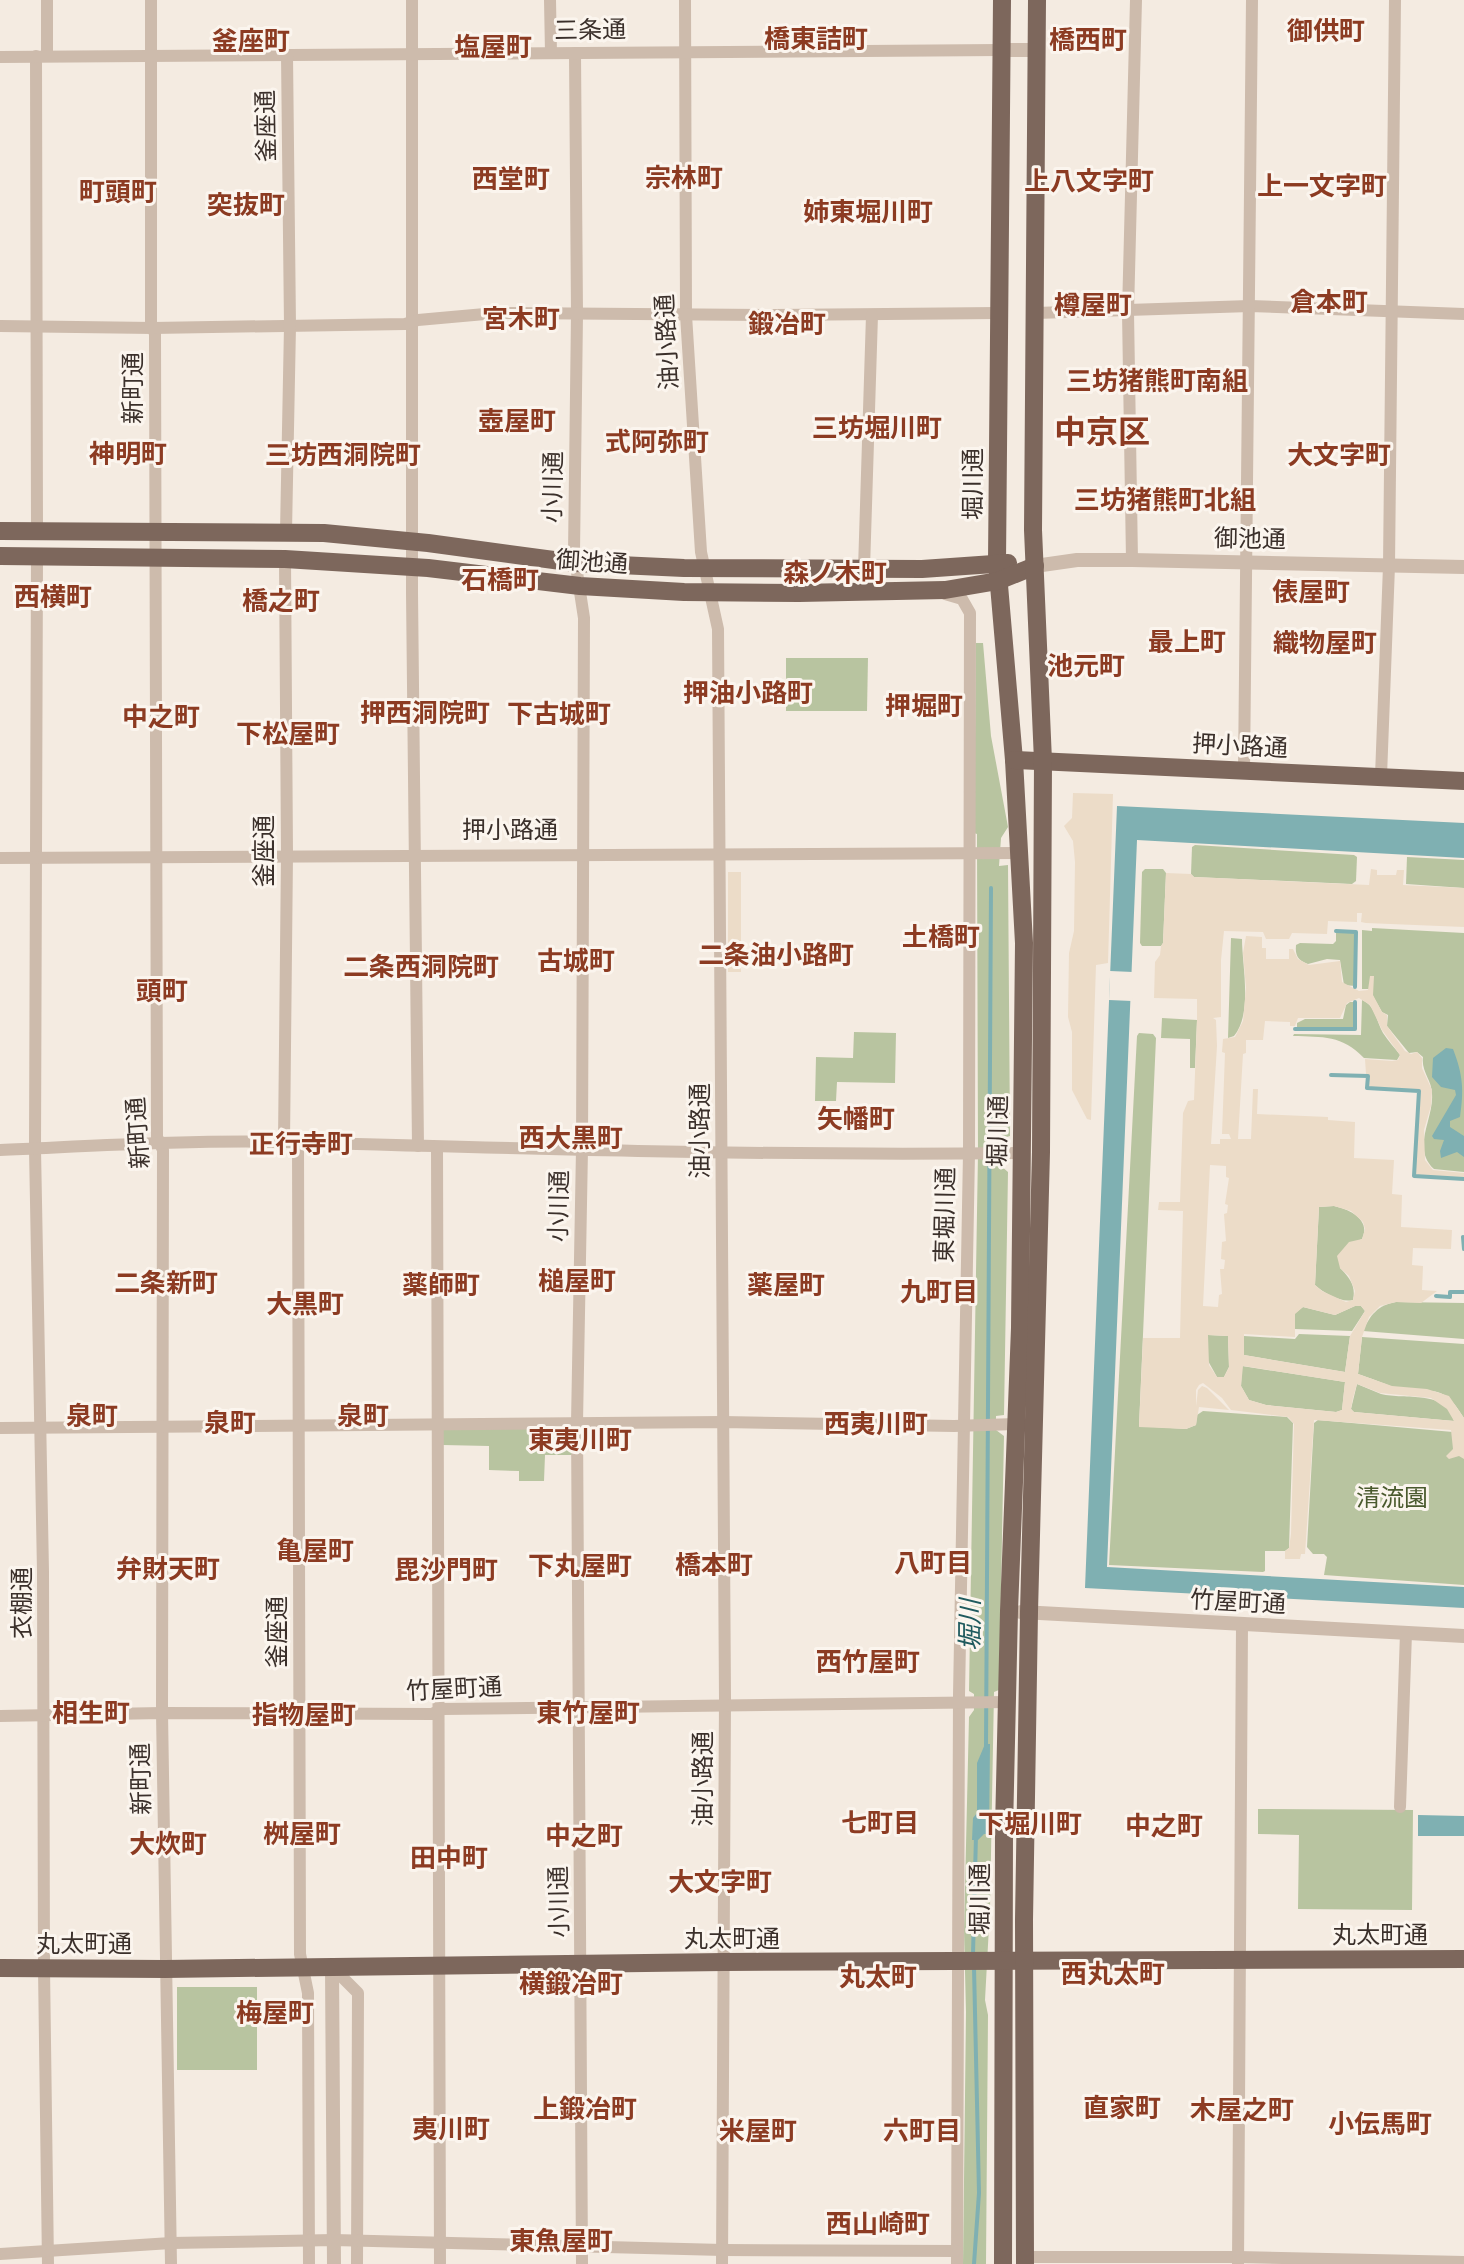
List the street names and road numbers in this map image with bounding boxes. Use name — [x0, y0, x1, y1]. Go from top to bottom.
street label: 三条通 — [554, 14, 626, 46]
street label: 釜座通 — [250, 90, 282, 162]
street label: 油小路通 — [650, 293, 684, 391]
street label: 新町通 — [118, 352, 148, 424]
street label: 堀川通 — [958, 448, 988, 520]
street label: 小川通 — [537, 451, 569, 523]
street label: 御池通 — [1214, 523, 1286, 555]
street label: 御池通 — [555, 545, 629, 579]
street label: 押小路通 — [1191, 729, 1289, 763]
street label: 釜座通 — [249, 815, 279, 887]
street label: 押小路通 — [462, 815, 558, 845]
street label: 油小路通 — [685, 1083, 715, 1179]
street label: 堀川通 — [982, 1095, 1014, 1167]
street label: 新町通 — [121, 1096, 155, 1170]
street label: 東堀川通 — [929, 1167, 961, 1263]
street label: 小川通 — [543, 1170, 575, 1242]
street label: 衣棚通 — [7, 1567, 37, 1639]
street label: 竹屋町通 — [1189, 1585, 1287, 1619]
street label: 釜座通 — [262, 1596, 292, 1668]
street label: 竹屋町通 — [405, 1672, 503, 1706]
street label: 油小路通 — [688, 1731, 718, 1827]
street label: 新町通 — [125, 1743, 157, 1815]
street label: 堀川通 — [965, 1863, 995, 1935]
street label: 小川通 — [543, 1866, 575, 1938]
street label: 丸太町通 — [1332, 1920, 1428, 1950]
street label: 丸太町通 — [684, 1924, 780, 1954]
street label: 丸太町通 — [36, 1929, 132, 1959]

